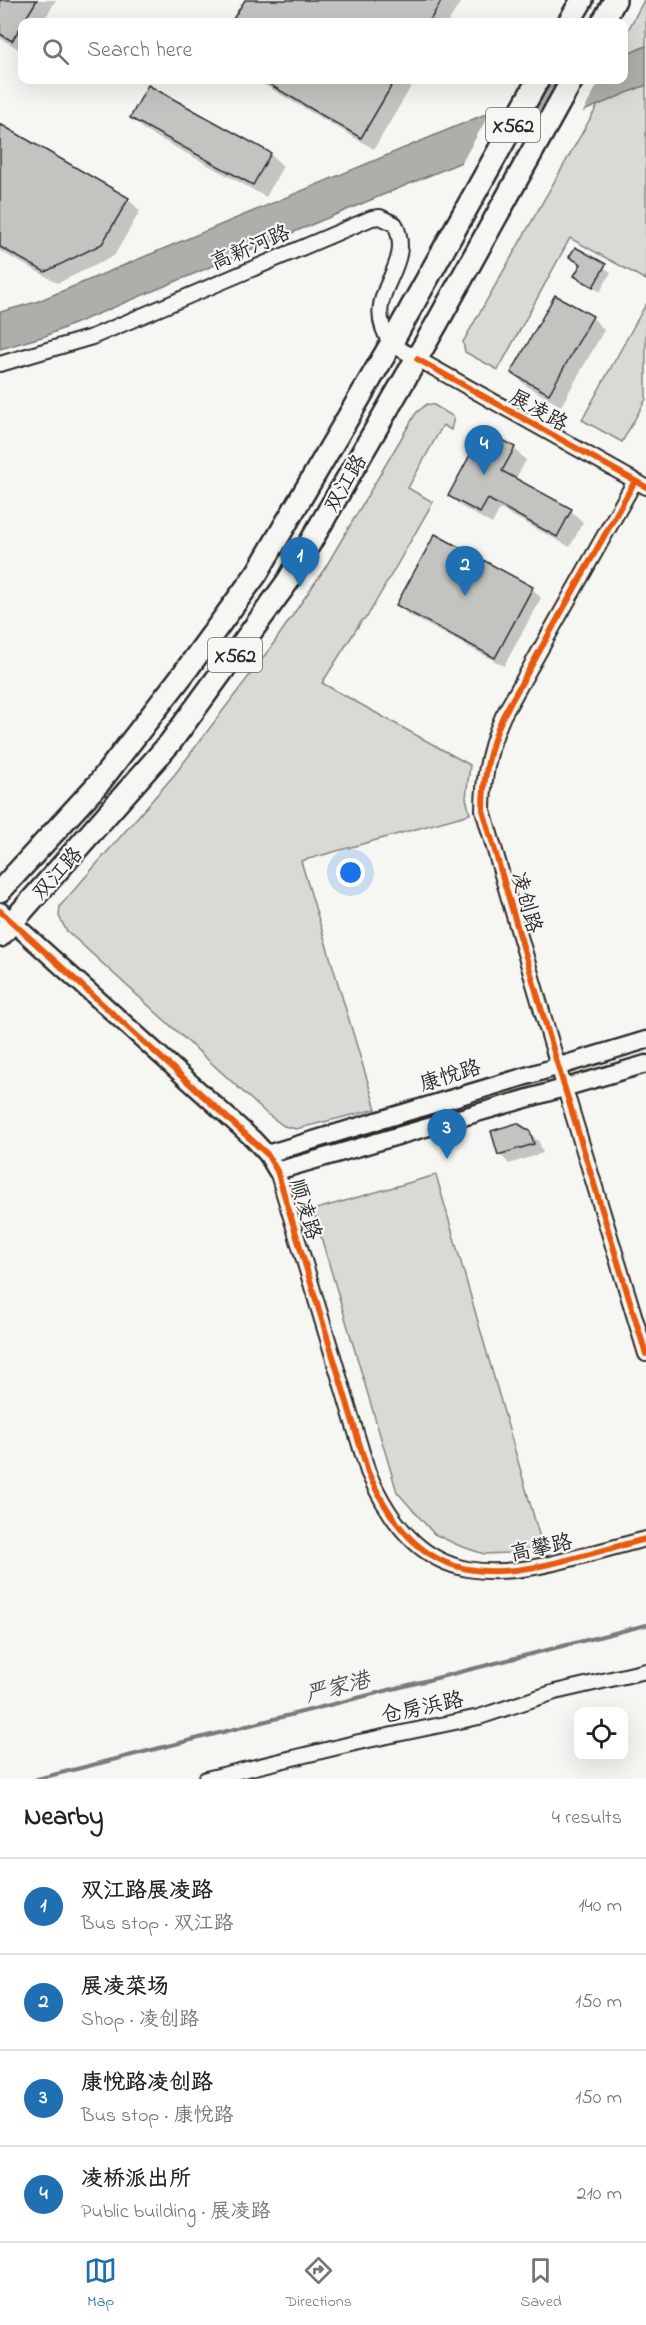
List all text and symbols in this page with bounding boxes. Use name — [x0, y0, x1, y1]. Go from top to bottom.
search box — [18, 18, 628, 84]
icon: search — [39, 35, 72, 68]
text: Search here — [87, 35, 192, 67]
road number: X562 — [486, 108, 540, 142]
street label: 高新河路 — [206, 219, 295, 279]
street label: 展凌路 — [503, 383, 573, 440]
pin: 4 — [464, 426, 504, 475]
street label: 双江路 — [318, 449, 375, 519]
pin: 1 — [280, 538, 320, 587]
pin: 2 — [446, 546, 484, 596]
road number: X562 — [208, 638, 262, 672]
street label: 双江路 — [26, 841, 91, 908]
your location — [336, 858, 365, 887]
street label: 凌创路 — [502, 868, 548, 937]
street label: 康悦路 — [416, 1053, 485, 1100]
pin: 3 — [428, 1110, 466, 1159]
street label: 顺凌路 — [281, 1175, 328, 1244]
street label: 高攀路 — [507, 1528, 575, 1570]
water label: 严家港 — [302, 1665, 376, 1712]
street label: 仓房浜路 — [378, 1686, 467, 1732]
map controls — [574, 1707, 628, 1761]
button: locate — [574, 1707, 628, 1761]
text: Nearby — [24, 1799, 103, 1837]
text: 4 results — [552, 1804, 622, 1833]
text: 双江路展凌路 — [81, 1876, 213, 1908]
text: 1 — [40, 1892, 47, 1921]
text: 140 m — [578, 1892, 622, 1921]
text: Bus stop · 双江路 — [81, 1910, 233, 1939]
text: 展凌菜场 — [81, 1972, 169, 2004]
text: 2 — [39, 1988, 48, 2017]
text: 150 m — [575, 1988, 622, 2017]
text: Shop · 凌创路 — [81, 2006, 199, 2035]
text: 康悦路凌创路 — [81, 2068, 213, 2100]
text: 3 — [39, 2084, 48, 2113]
text: 150 m — [575, 2084, 622, 2113]
text: Bus stop · 康悦路 — [81, 2102, 233, 2131]
text: 凌桥派出所 — [81, 2164, 191, 2196]
text: 4 — [39, 2180, 48, 2209]
text: 210 m — [577, 2180, 622, 2209]
text: Public building · 展凌路 — [81, 2198, 270, 2227]
tab: Map — [84, 2254, 117, 2314]
tab: Directions — [285, 2254, 352, 2314]
tab: Saved — [520, 2254, 562, 2314]

